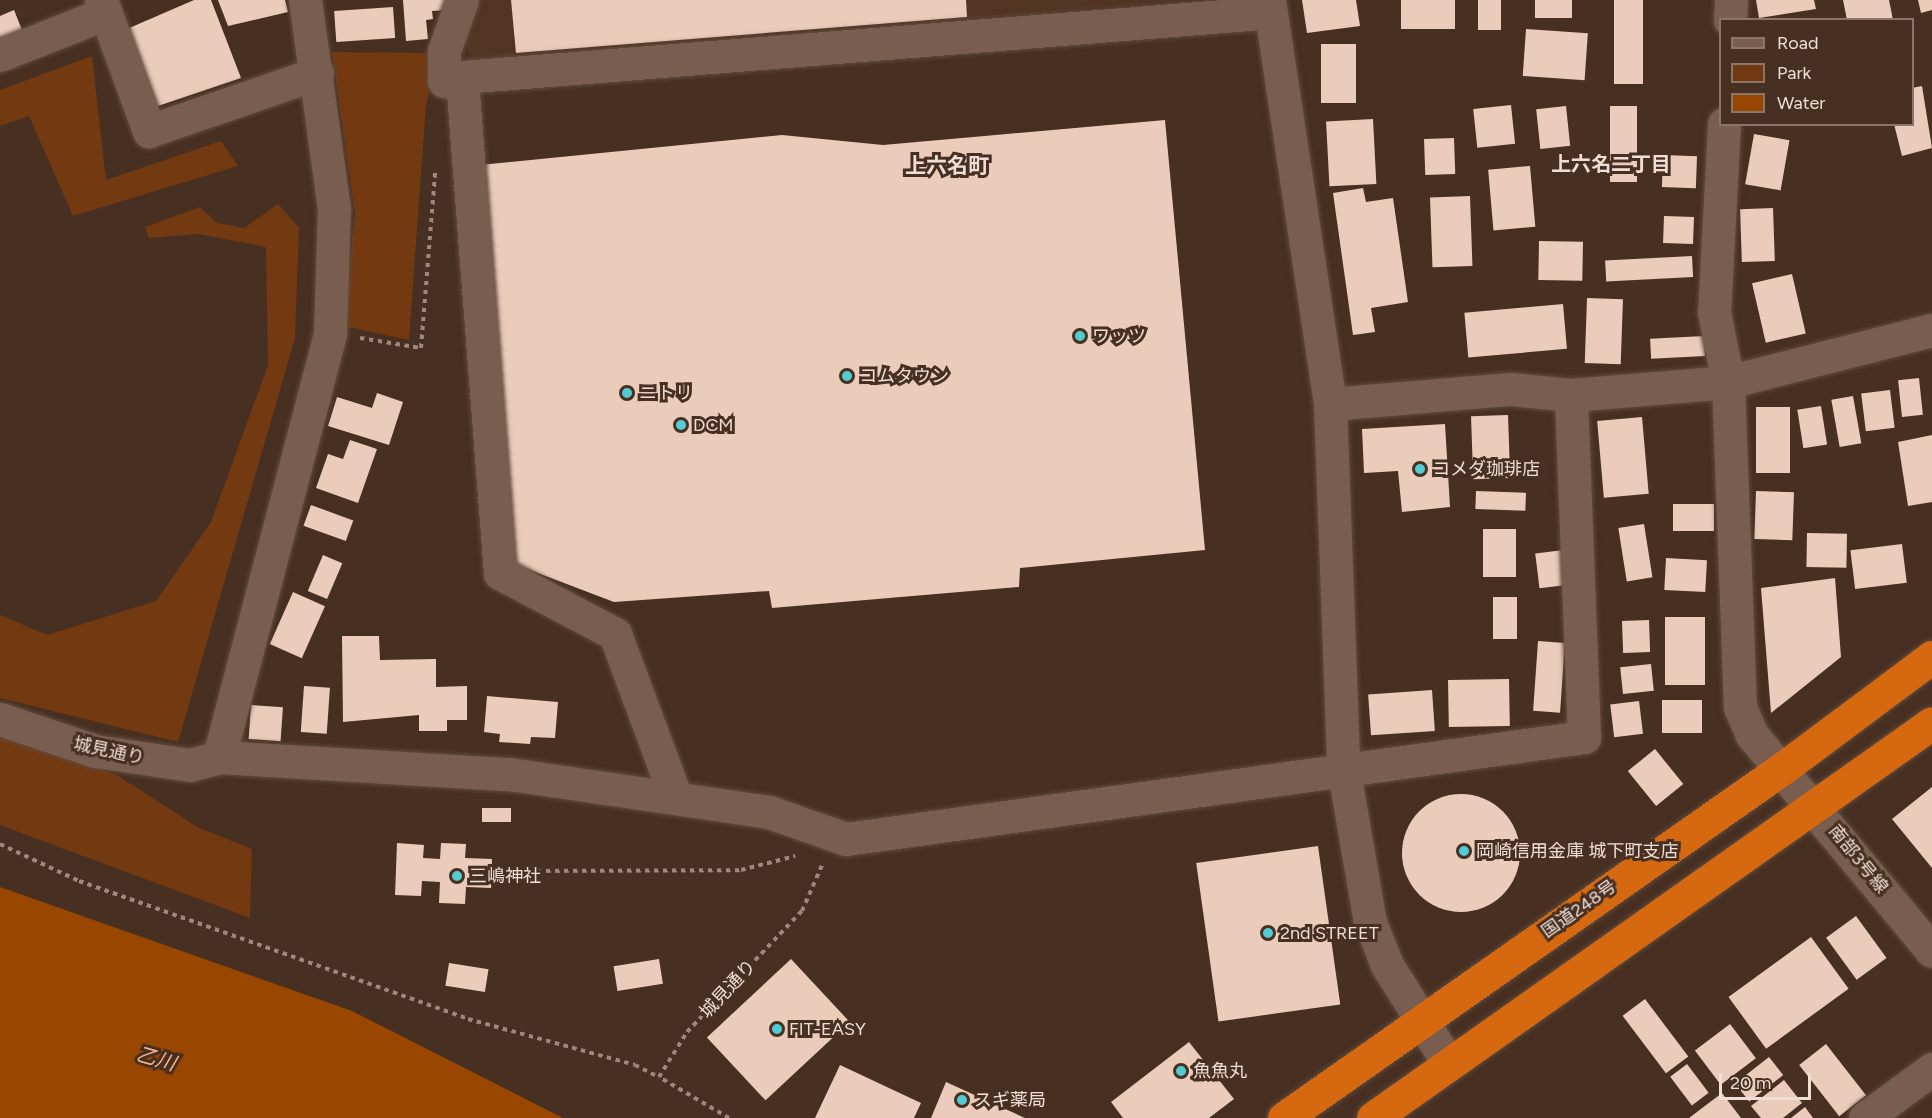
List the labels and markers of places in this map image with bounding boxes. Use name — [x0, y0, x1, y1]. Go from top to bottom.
place label: ワッツ — [1092, 325, 1146, 347]
marker: ワッツ — [1073, 329, 1087, 343]
place label: コムタウン — [859, 365, 949, 387]
marker: コムタウン — [840, 369, 854, 383]
place label: ニトリ — [639, 382, 693, 404]
marker: ニトリ — [620, 386, 634, 400]
place label: DCM — [693, 414, 734, 436]
marker: DCM — [674, 418, 688, 432]
place label: コメダ珈琲店 — [1432, 458, 1540, 480]
marker: コメダ珈琲店 — [1413, 462, 1427, 476]
place label: 岡崎信用金庫 城下町支店 — [1476, 840, 1678, 862]
marker: 岡崎信用金庫 城下町支店 — [1457, 844, 1471, 858]
place label: 三嶋神社 — [469, 865, 541, 887]
marker: 三嶋神社 — [450, 869, 464, 883]
place label: 2nd STREET — [1280, 922, 1379, 944]
marker: 2nd STREET — [1261, 926, 1275, 940]
place label: FIT-EASY — [789, 1018, 866, 1040]
marker: FIT-EASY — [770, 1022, 784, 1036]
place label: 魚魚丸 — [1193, 1060, 1247, 1082]
marker: 魚魚丸 — [1174, 1064, 1188, 1078]
place label: スギ薬局 — [974, 1089, 1046, 1111]
marker: スギ薬局 — [955, 1093, 969, 1107]

